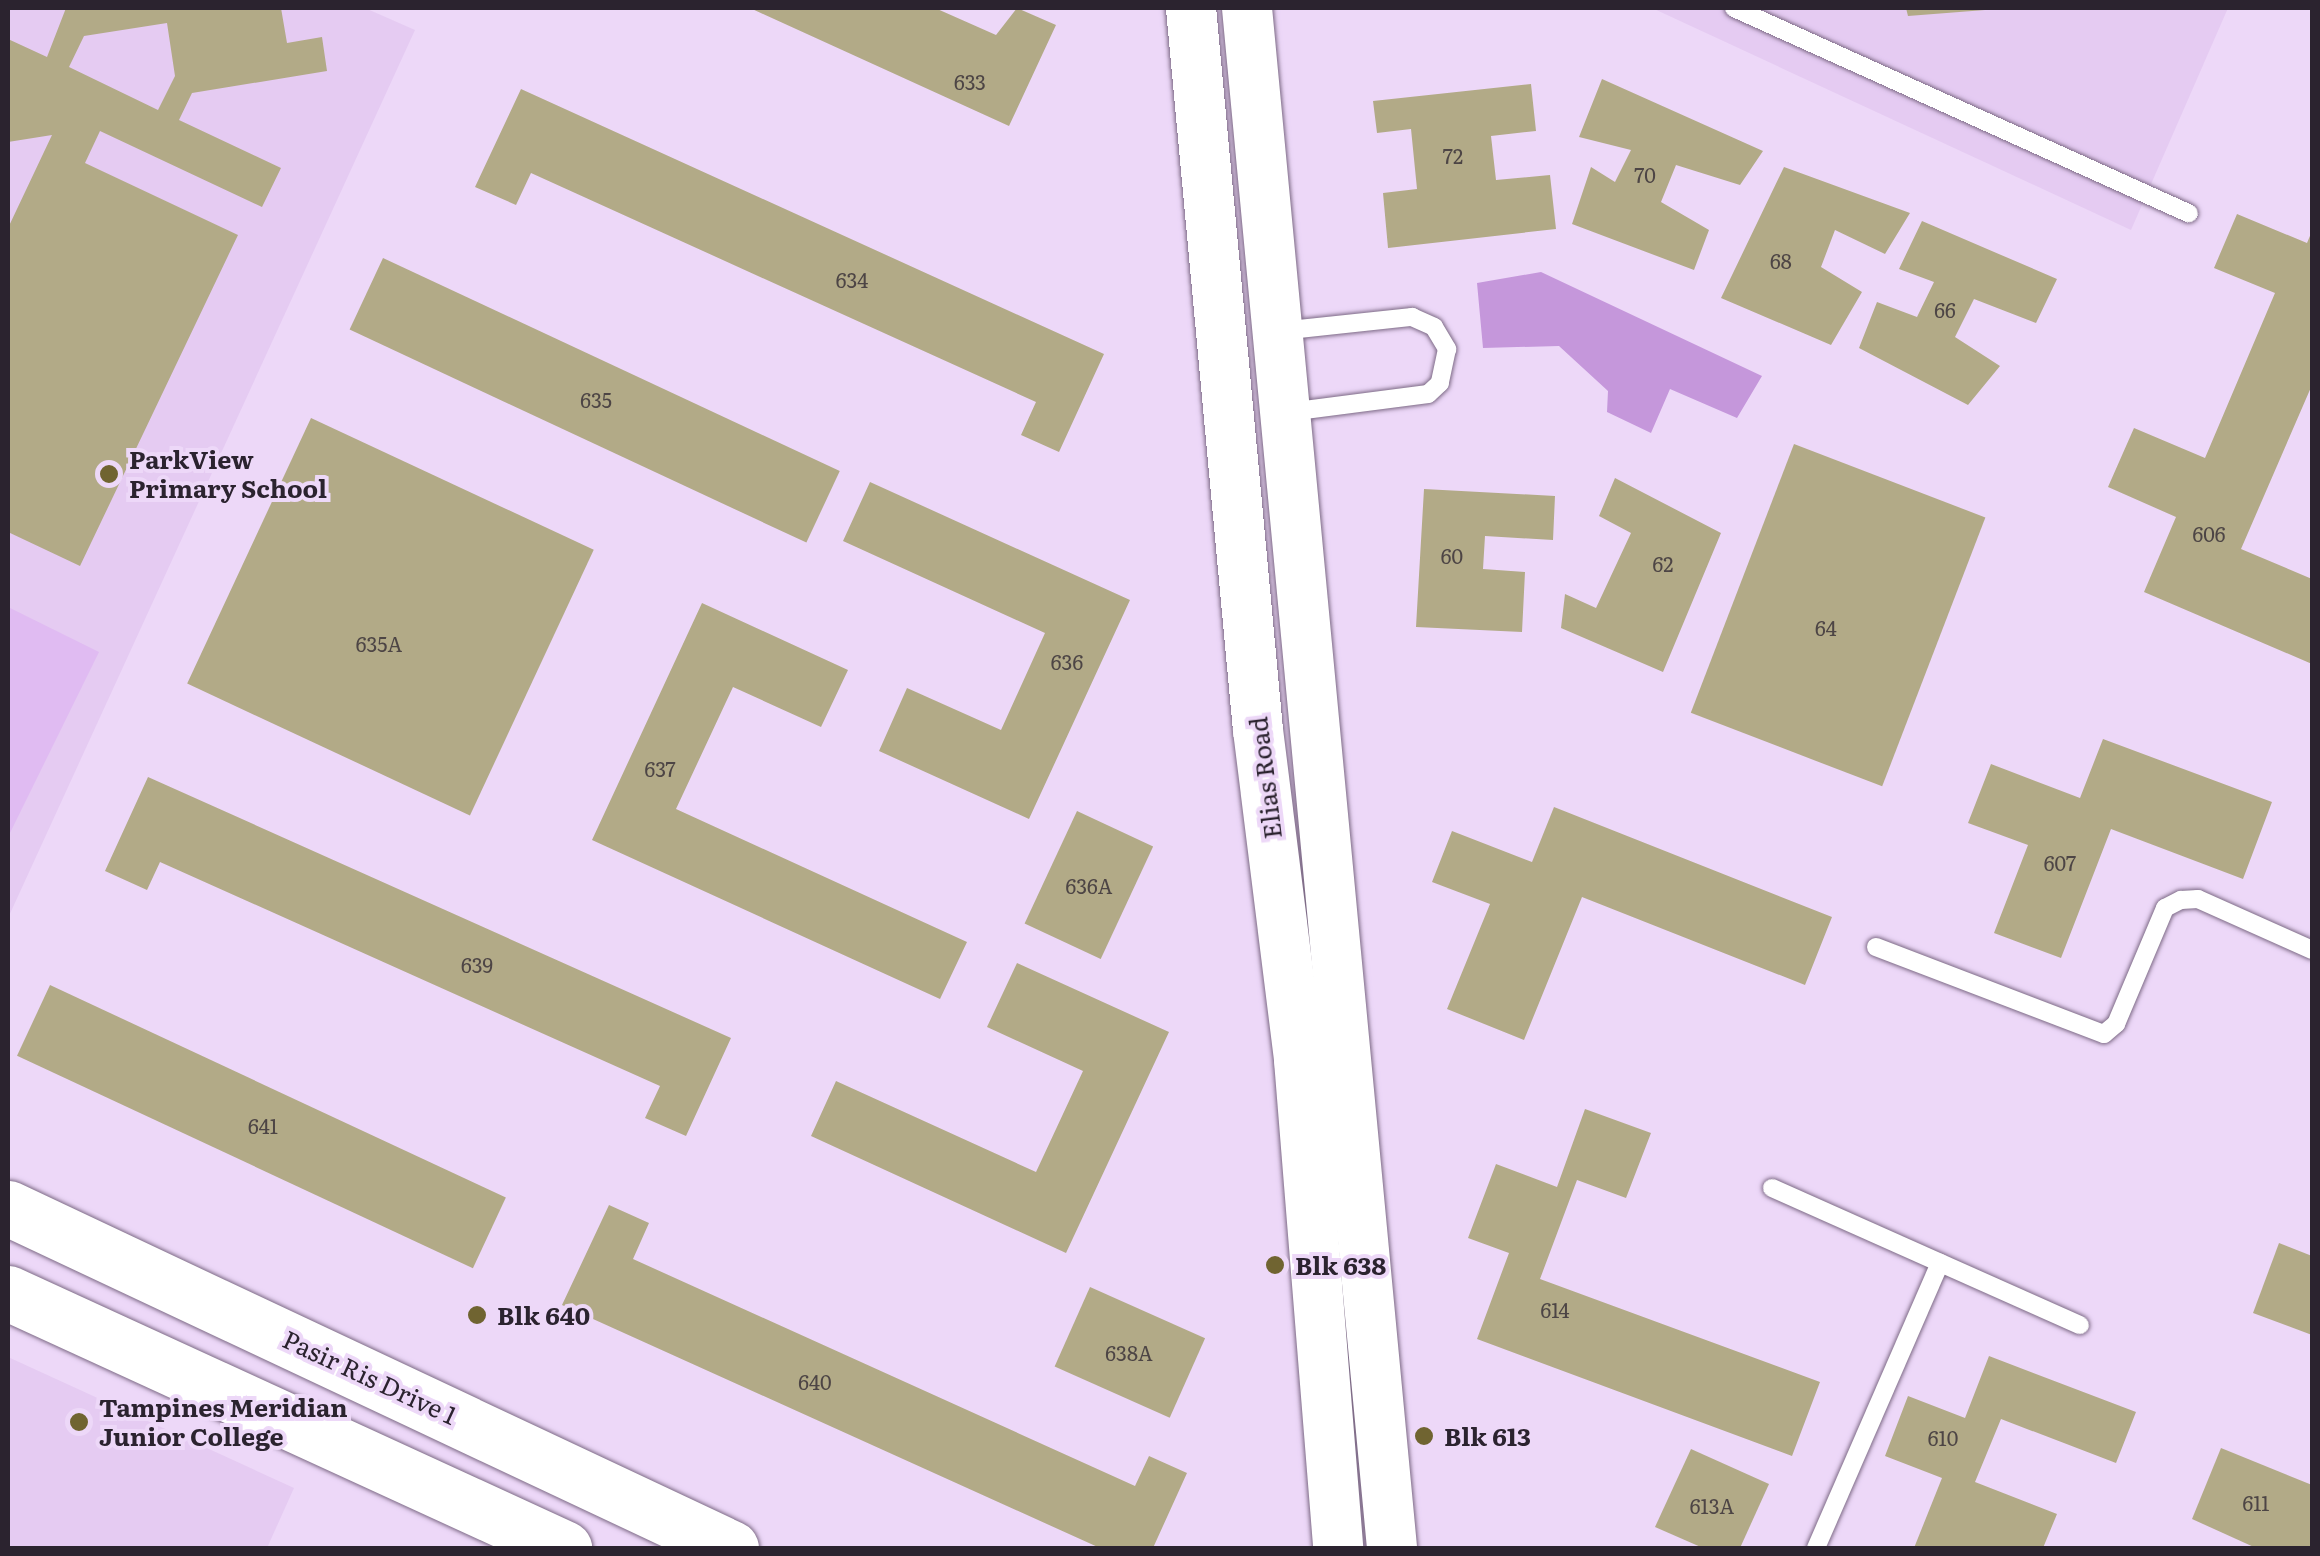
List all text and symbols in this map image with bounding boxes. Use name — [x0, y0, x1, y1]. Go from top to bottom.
house number: 633 — [954, 69, 986, 93]
house number: 72 — [1443, 143, 1463, 167]
house number: 70 — [1634, 162, 1656, 186]
house number: 68 — [1770, 248, 1792, 272]
house number: 634 — [836, 267, 868, 291]
house number: 66 — [1934, 297, 1956, 321]
house number: 635 — [580, 387, 612, 411]
place label: ParkView Primary School — [129, 445, 327, 504]
marker: ParkView Primary School — [98, 463, 120, 485]
house number: 606 — [2192, 521, 2226, 545]
house number: 60 — [1441, 543, 1463, 567]
house number: 62 — [1653, 551, 1673, 575]
house number: 64 — [1815, 615, 1837, 639]
house number: 635A — [356, 631, 402, 655]
house number: 636 — [1051, 649, 1083, 673]
street label: Elias Road — [1243, 715, 1287, 841]
house number: 637 — [644, 756, 676, 780]
house number: 607 — [2044, 850, 2076, 874]
house number: 636A — [1065, 873, 1113, 897]
house number: 639 — [461, 952, 493, 976]
house number: 641 — [248, 1113, 278, 1137]
place label: Blk 638 — [1295, 1250, 1386, 1280]
marker: Blk 638 — [1264, 1254, 1286, 1276]
house number: 614 — [1540, 1297, 1570, 1321]
place label: Blk 640 — [497, 1300, 590, 1330]
marker: Blk 640 — [466, 1304, 488, 1326]
street label: Pasir Ris Drive 1 — [278, 1324, 462, 1430]
house number: 638A — [1105, 1340, 1153, 1364]
house number: 640 — [798, 1369, 832, 1393]
place label: Tampines Meridian Junior College — [99, 1393, 348, 1452]
marker: Tampines Meridian Junior College — [68, 1411, 90, 1433]
place label: Blk 613 — [1444, 1421, 1531, 1451]
marker: Blk 613 — [1413, 1425, 1435, 1447]
house number: 610 — [1928, 1425, 1958, 1449]
house number: 611 — [2242, 1490, 2270, 1514]
house number: 613A — [1690, 1493, 1734, 1517]

